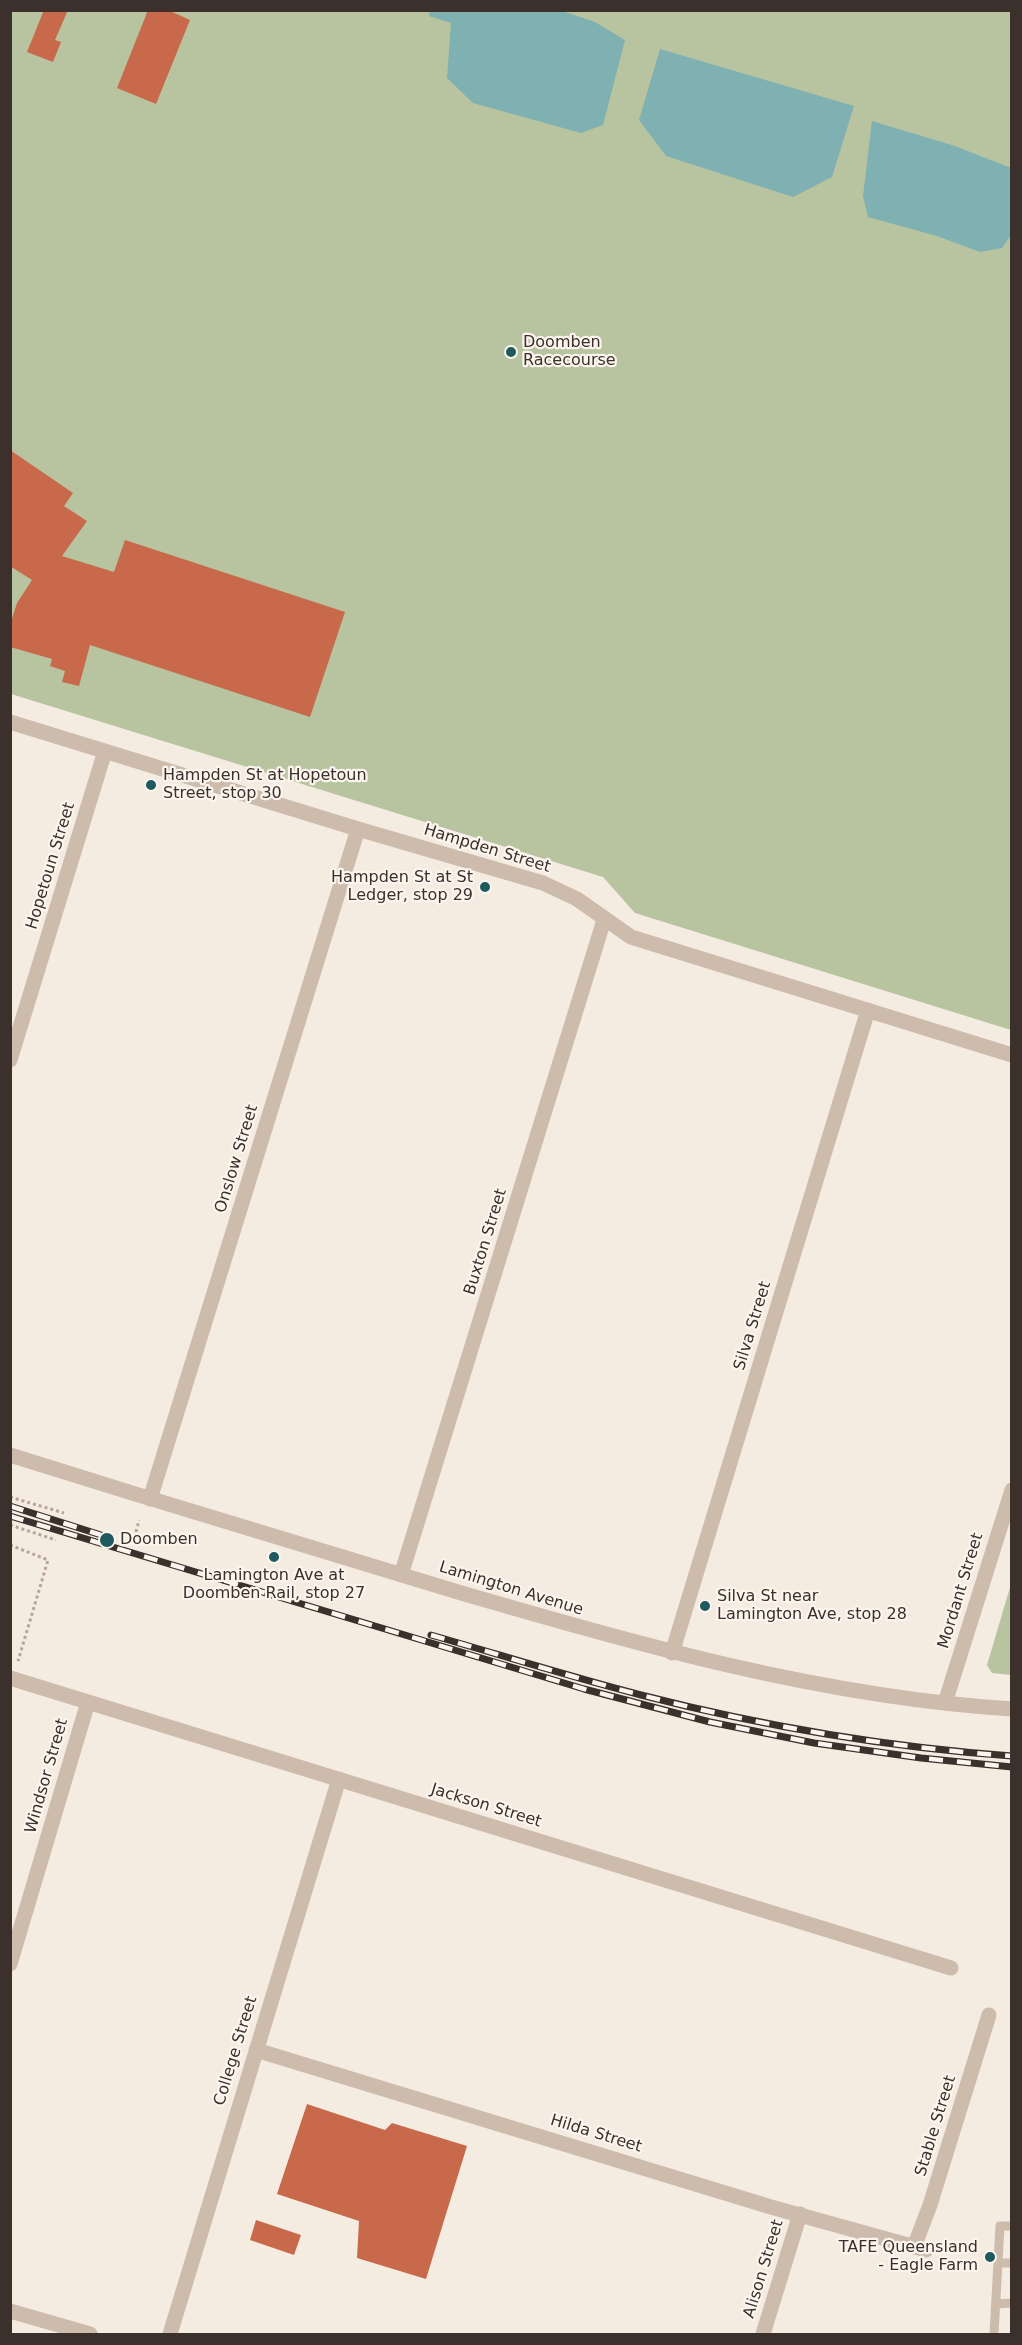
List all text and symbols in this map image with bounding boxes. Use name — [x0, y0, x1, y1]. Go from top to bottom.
place label: Doomben Racecourse — [523, 333, 616, 371]
marker: Doomben Racecourse — [504, 345, 518, 359]
place label: Hampden St at Hopetoun Street, stop 30 — [163, 766, 367, 804]
marker: Hampden St at Hopetoun Street, stop 30 — [144, 778, 158, 792]
street label: Hopetoun Street — [23, 800, 79, 932]
street label: Hampden Street — [421, 821, 553, 877]
place label: Hampden St at St Ledger, stop 29 — [331, 868, 473, 906]
marker: Hampden St at St Ledger, stop 29 — [478, 880, 492, 894]
street label: Onslow Street — [211, 1103, 263, 1215]
street label: Buxton Street — [461, 1186, 511, 1298]
street label: Silva Street — [730, 1279, 776, 1373]
place label: Doomben — [120, 1530, 198, 1550]
marker: Doomben — [98, 1531, 116, 1549]
street label: Mordant Street — [934, 1531, 988, 1651]
marker: Lamington Ave at Doomben Rail, stop 27 — [267, 1550, 281, 1564]
street label: Lamington Avenue — [437, 1558, 585, 1620]
place label: Lamington Ave at Doomben Rail, stop 27 — [183, 1566, 365, 1604]
place label: Silva St near Lamington Ave, stop 28 — [717, 1587, 907, 1625]
marker: Silva St near Lamington Ave, stop 28 — [698, 1599, 712, 1613]
street label: Windsor Street — [21, 1716, 73, 1836]
street label: Jackson Street — [428, 1780, 544, 1832]
street label: College Street — [210, 1994, 262, 2108]
street label: Stable Street — [912, 2073, 960, 2179]
street label: Hilda Street — [548, 2111, 644, 2157]
street label: Alison Street — [740, 2218, 788, 2320]
place label: TAFE Queensland - Eagle Farm — [839, 2238, 978, 2276]
marker: TAFE Queensland - Eagle Farm — [983, 2250, 997, 2264]

